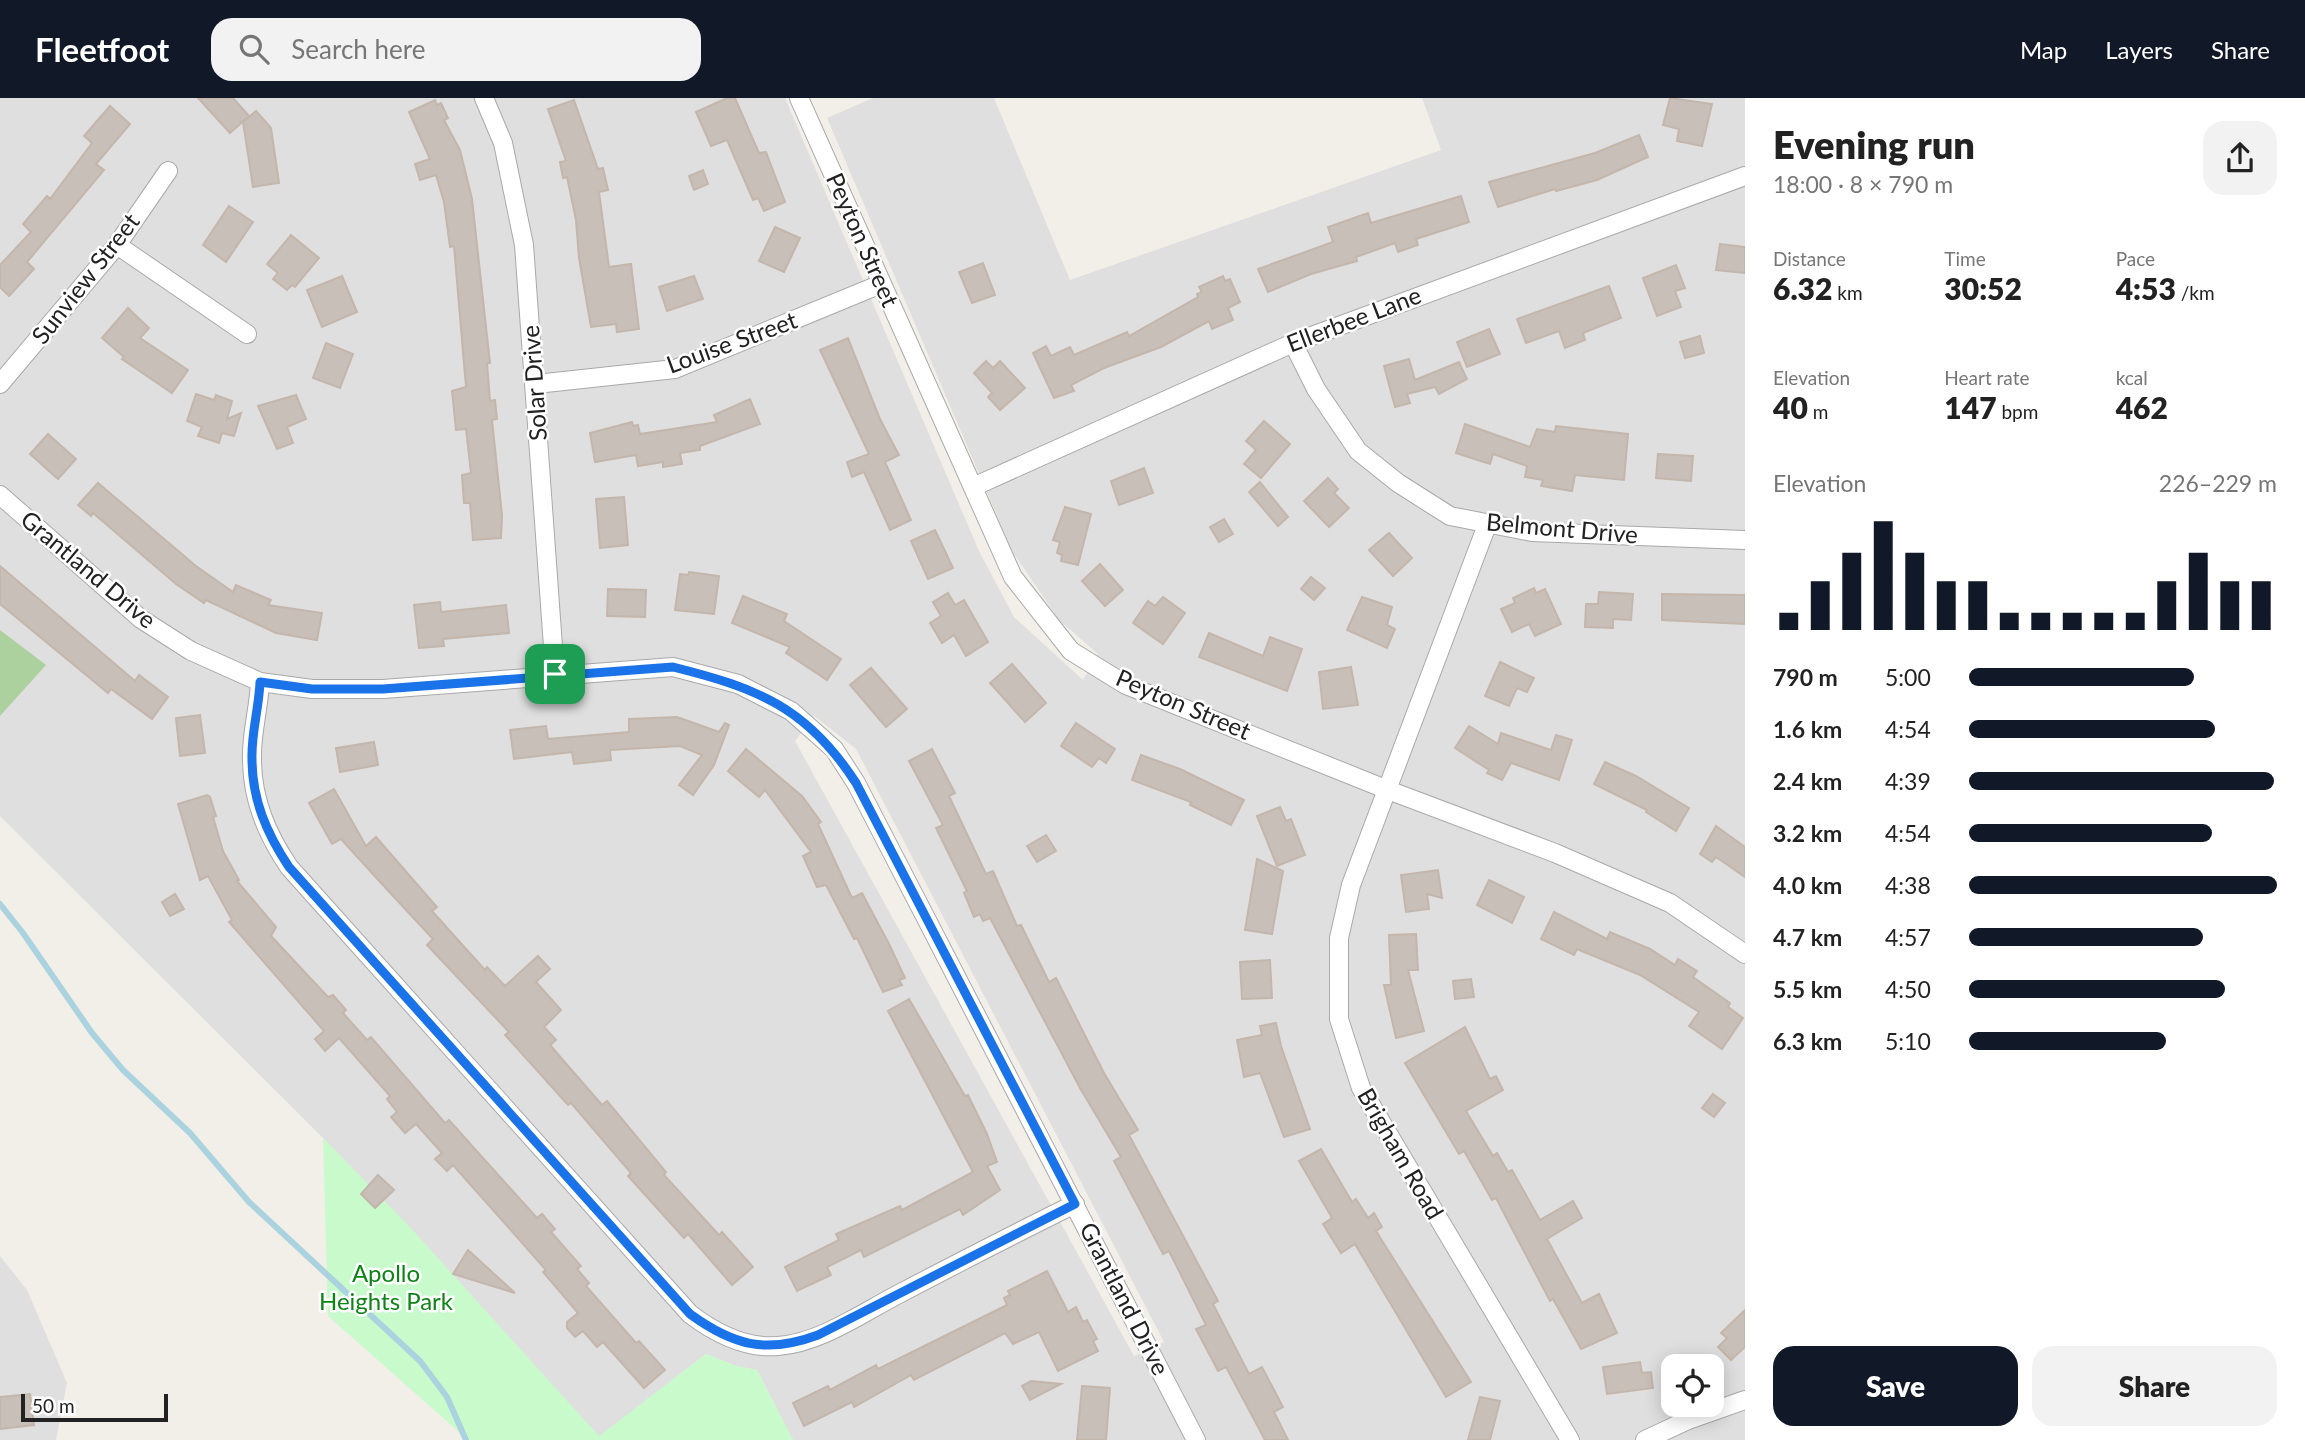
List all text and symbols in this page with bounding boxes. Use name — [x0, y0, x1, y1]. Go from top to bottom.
search box — [211, 18, 701, 81]
text: Fleetfoot — [35, 29, 169, 69]
icon: search — [235, 30, 273, 68]
text: Search here — [291, 33, 425, 65]
text: Map — [2020, 35, 2067, 64]
text: Layers — [2105, 35, 2173, 64]
text: Share — [2211, 35, 2270, 64]
text: Evening run — [1773, 121, 1975, 167]
button: share — [2203, 121, 2277, 195]
street label: Peyton Street — [821, 168, 906, 311]
text: 18:00 · 8 × 790 m — [1773, 170, 1953, 198]
street label: Sunview Street — [25, 207, 145, 349]
text: Distance — [1773, 247, 1846, 270]
text: Time — [1944, 247, 1986, 270]
text: Pace — [2116, 247, 2155, 270]
text: 6.32 — [1773, 270, 1832, 306]
text: 30:52 — [1944, 270, 2022, 306]
text: 4:53 — [2116, 270, 2176, 306]
street label: Ellerbee Lane — [1282, 280, 1425, 358]
text: km — [1832, 281, 1863, 304]
text: /km — [2176, 281, 2215, 304]
street label: Louise Street — [662, 304, 801, 379]
street label: Solar Drive — [515, 324, 552, 442]
text: Elevation — [1773, 366, 1850, 389]
text: Heart rate — [1944, 366, 2030, 389]
text: kcal — [2116, 366, 2148, 389]
text: 40 — [1773, 389, 1808, 425]
text: 147 — [1944, 389, 1997, 425]
text: 462 — [2116, 389, 2168, 425]
text: m — [1808, 400, 1828, 423]
text: bpm — [1997, 400, 2038, 423]
text: Elevation — [1773, 469, 1866, 497]
text: 226–229 m — [2159, 469, 2277, 497]
street label: Grantland Drive — [16, 504, 162, 634]
street label: Belmont Drive — [1485, 506, 1639, 549]
pin — [525, 644, 585, 704]
icon: arrive — [536, 655, 574, 693]
street label: Peyton Street — [1112, 662, 1256, 745]
text: 790 m — [1773, 663, 1838, 691]
text: 5:00 — [1885, 663, 1931, 691]
text: 1.6 km — [1773, 715, 1842, 743]
text: 4:54 — [1885, 715, 1931, 743]
text: 2.4 km — [1773, 767, 1842, 795]
text: 4:39 — [1885, 767, 1931, 795]
text: 3.2 km — [1773, 819, 1842, 847]
text: 4:54 — [1885, 819, 1931, 847]
text: 4.0 km — [1773, 871, 1842, 899]
text: 4:38 — [1885, 871, 1931, 899]
text: 4.7 km — [1773, 923, 1842, 951]
text: 4:57 — [1885, 923, 1931, 951]
text: 5.5 km — [1773, 975, 1842, 1003]
text: 4:50 — [1885, 975, 1931, 1003]
text: 6.3 km — [1773, 1027, 1842, 1055]
text: 5:10 — [1885, 1027, 1931, 1055]
street label: Brigham Road — [1352, 1082, 1451, 1224]
street label: Grantland Drive — [1074, 1217, 1176, 1379]
park label: Apollo Heights Park — [319, 1258, 454, 1315]
button: Save — [1773, 1346, 2018, 1426]
button: Share — [2032, 1346, 2277, 1426]
map controls — [1661, 1354, 1724, 1417]
button: locate — [1661, 1354, 1724, 1417]
scale bar — [21, 1391, 168, 1423]
text: 50 m — [32, 1394, 75, 1417]

